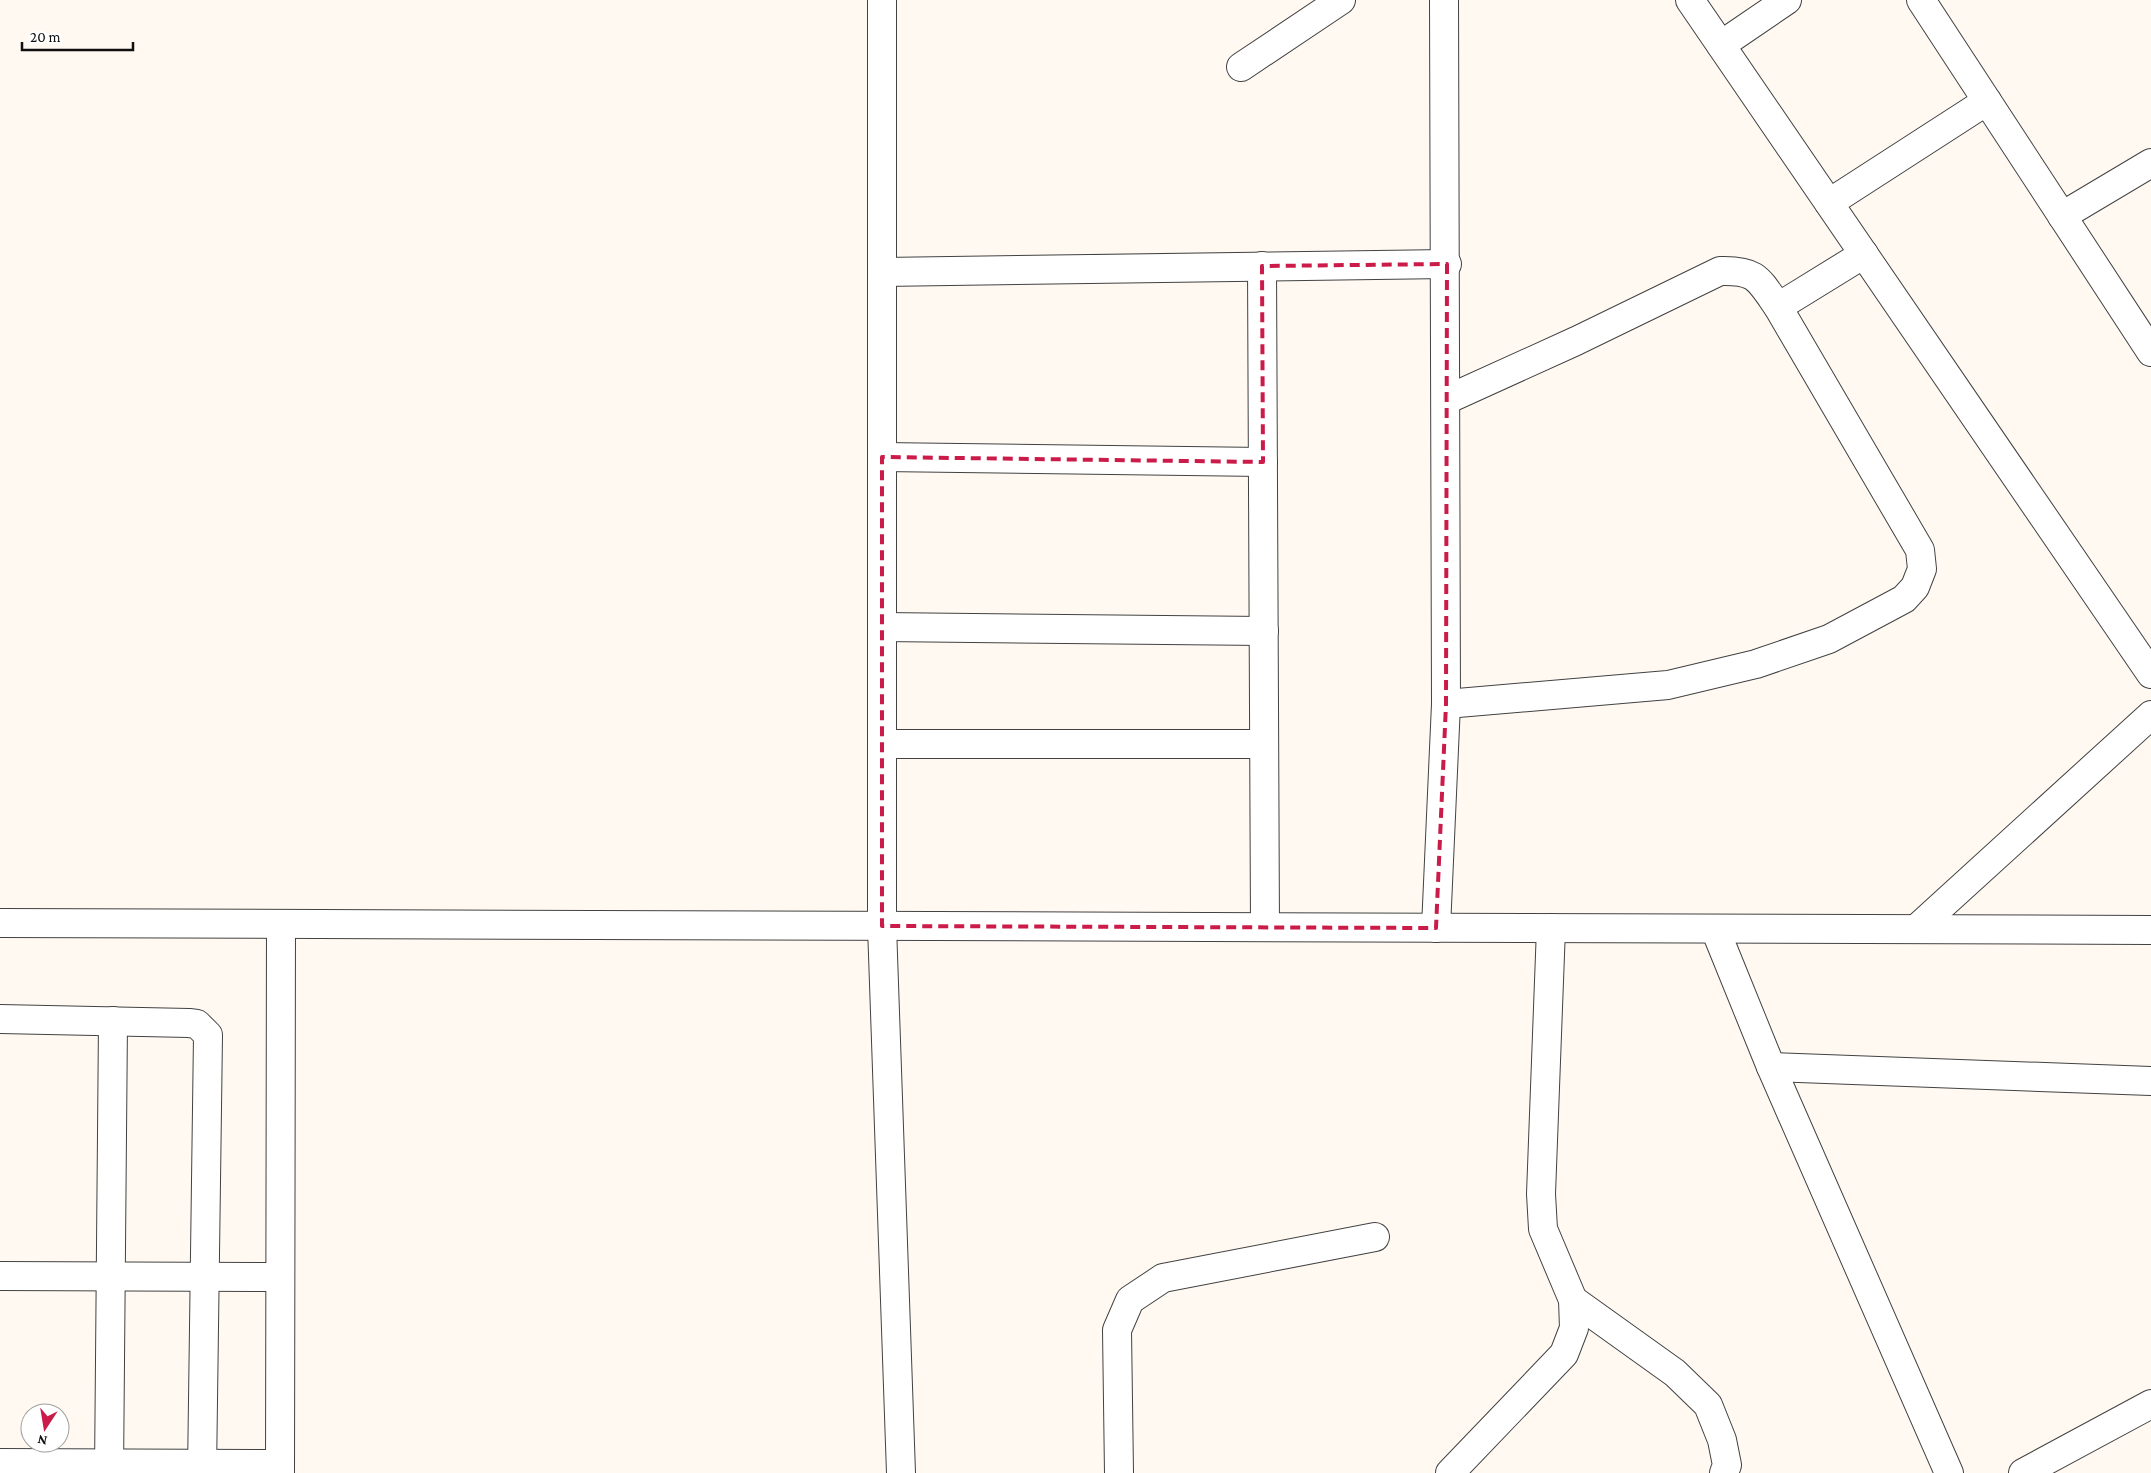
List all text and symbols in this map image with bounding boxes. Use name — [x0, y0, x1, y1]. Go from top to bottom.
scale bar — [22, 20, 134, 52]
text: 20 m — [30, 29, 61, 45]
north arrow — [20, 1403, 70, 1453]
text: N — [36, 1432, 49, 1450]

